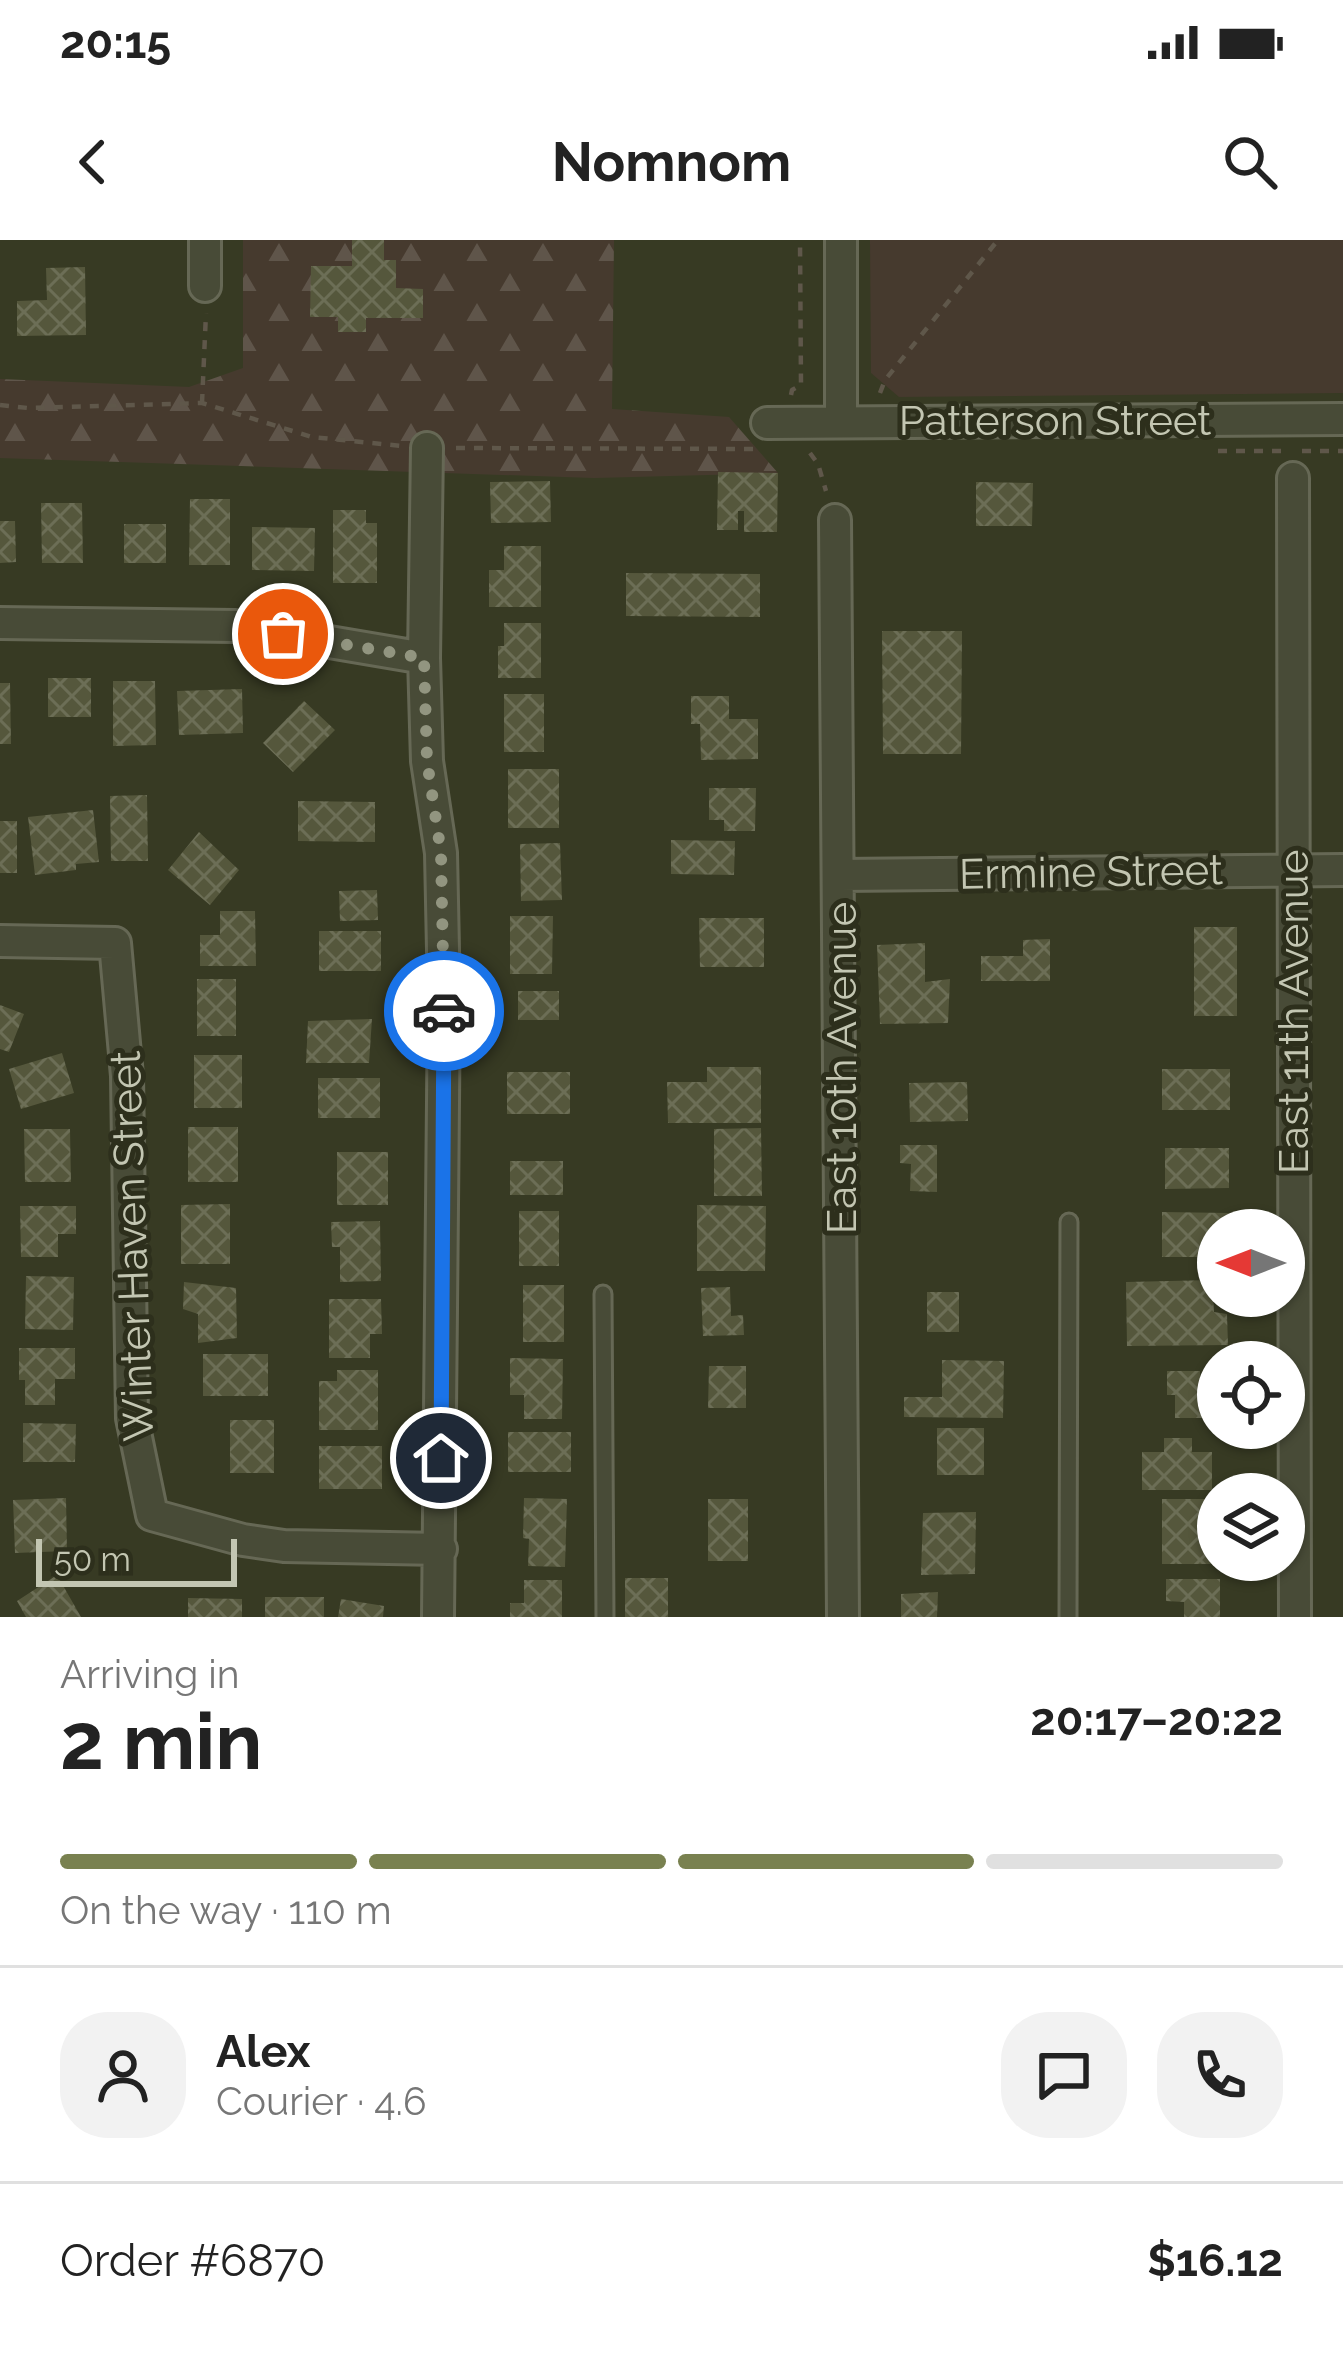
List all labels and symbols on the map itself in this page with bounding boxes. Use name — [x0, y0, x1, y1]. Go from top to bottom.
street label: Patterson Street — [899, 396, 1211, 445]
pin — [232, 583, 334, 685]
street label: Ermine Street — [959, 845, 1223, 899]
street label: East 11th Avenue — [1269, 850, 1318, 1174]
street label: East 10th Avenue — [817, 902, 866, 1234]
courier — [384, 951, 504, 1071]
street label: Winter Haven Street — [101, 1050, 163, 1442]
north arrow — [1197, 1209, 1305, 1317]
pin — [390, 1407, 492, 1509]
scale bar — [36, 1533, 237, 1586]

